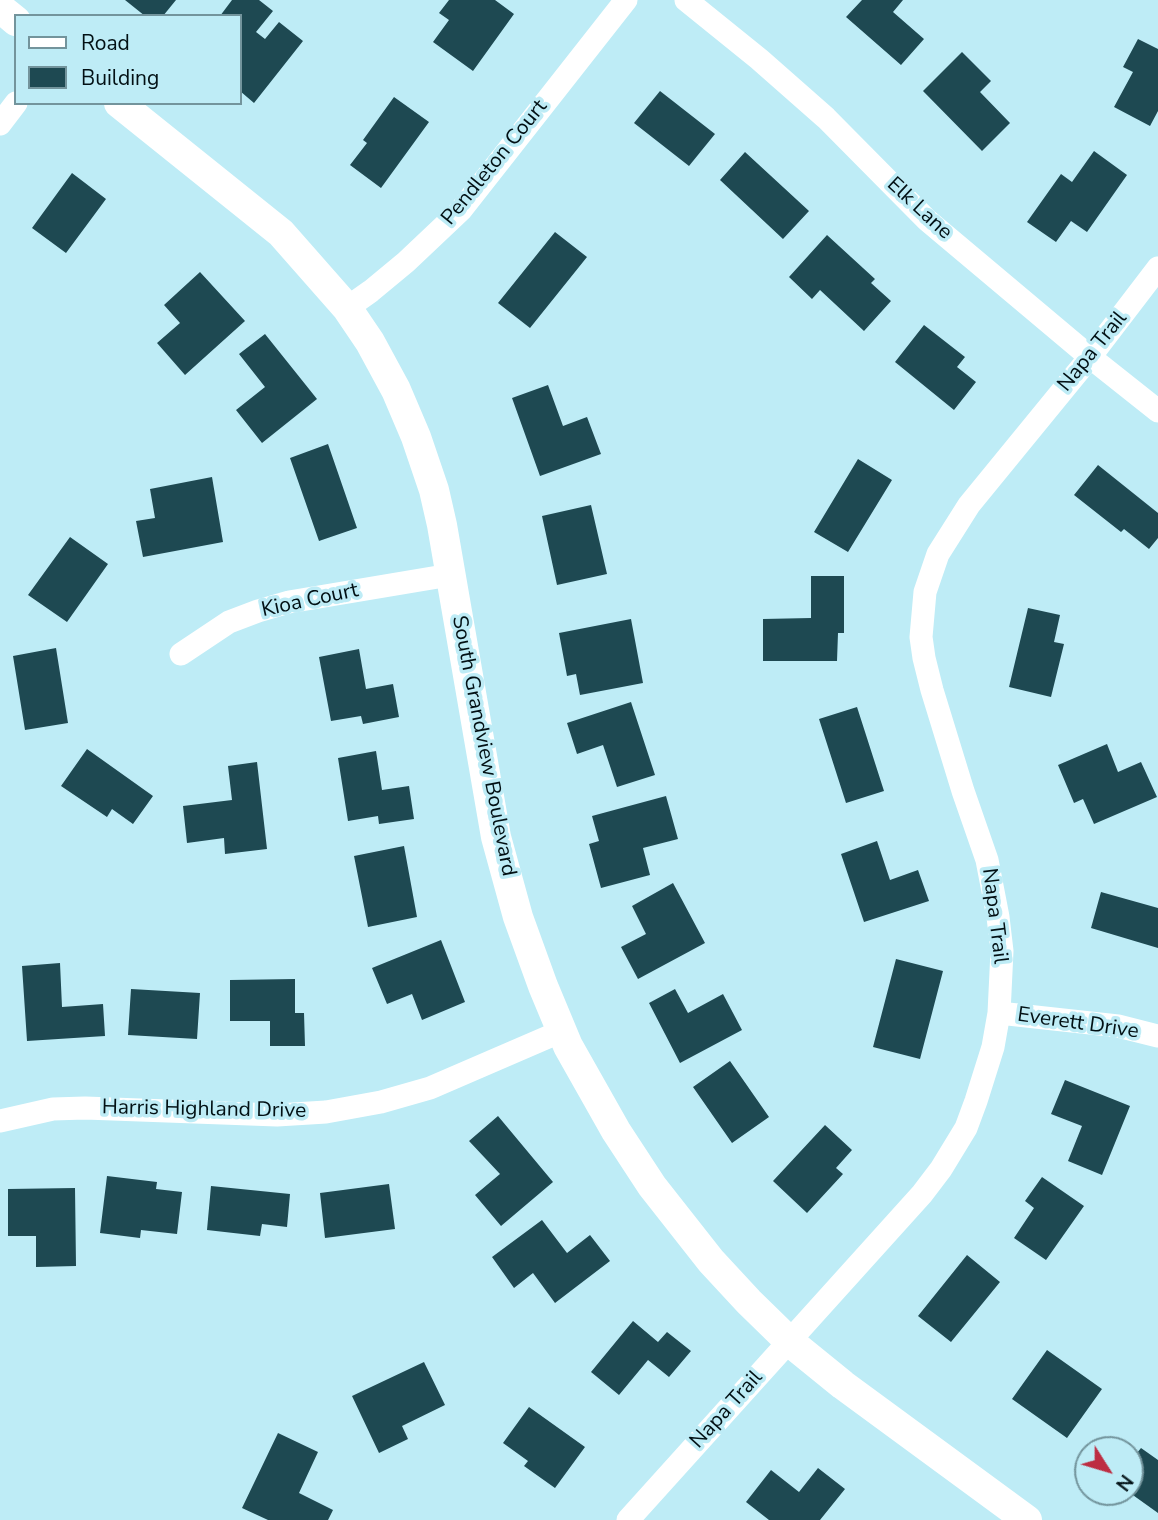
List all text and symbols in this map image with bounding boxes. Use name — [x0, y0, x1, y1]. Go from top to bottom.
legend — [14, 14, 242, 105]
text: Road — [81, 29, 130, 57]
text: Building — [81, 64, 159, 92]
street label: Pendleton Court — [437, 95, 553, 231]
street label: Elk Lane — [881, 173, 957, 245]
street label: Napa Trail — [1053, 307, 1133, 397]
street label: Kioa Court — [259, 578, 361, 624]
street label: South Grandview Boulevard — [445, 614, 521, 878]
street label: Napa Trail — [976, 867, 1012, 965]
street label: Everett Drive — [1016, 1003, 1140, 1045]
street label: Harris Highland Drive — [102, 1096, 306, 1124]
street label: Napa Trail — [685, 1366, 769, 1454]
north arrow — [1074, 1436, 1144, 1506]
text: N — [1110, 1469, 1139, 1496]

